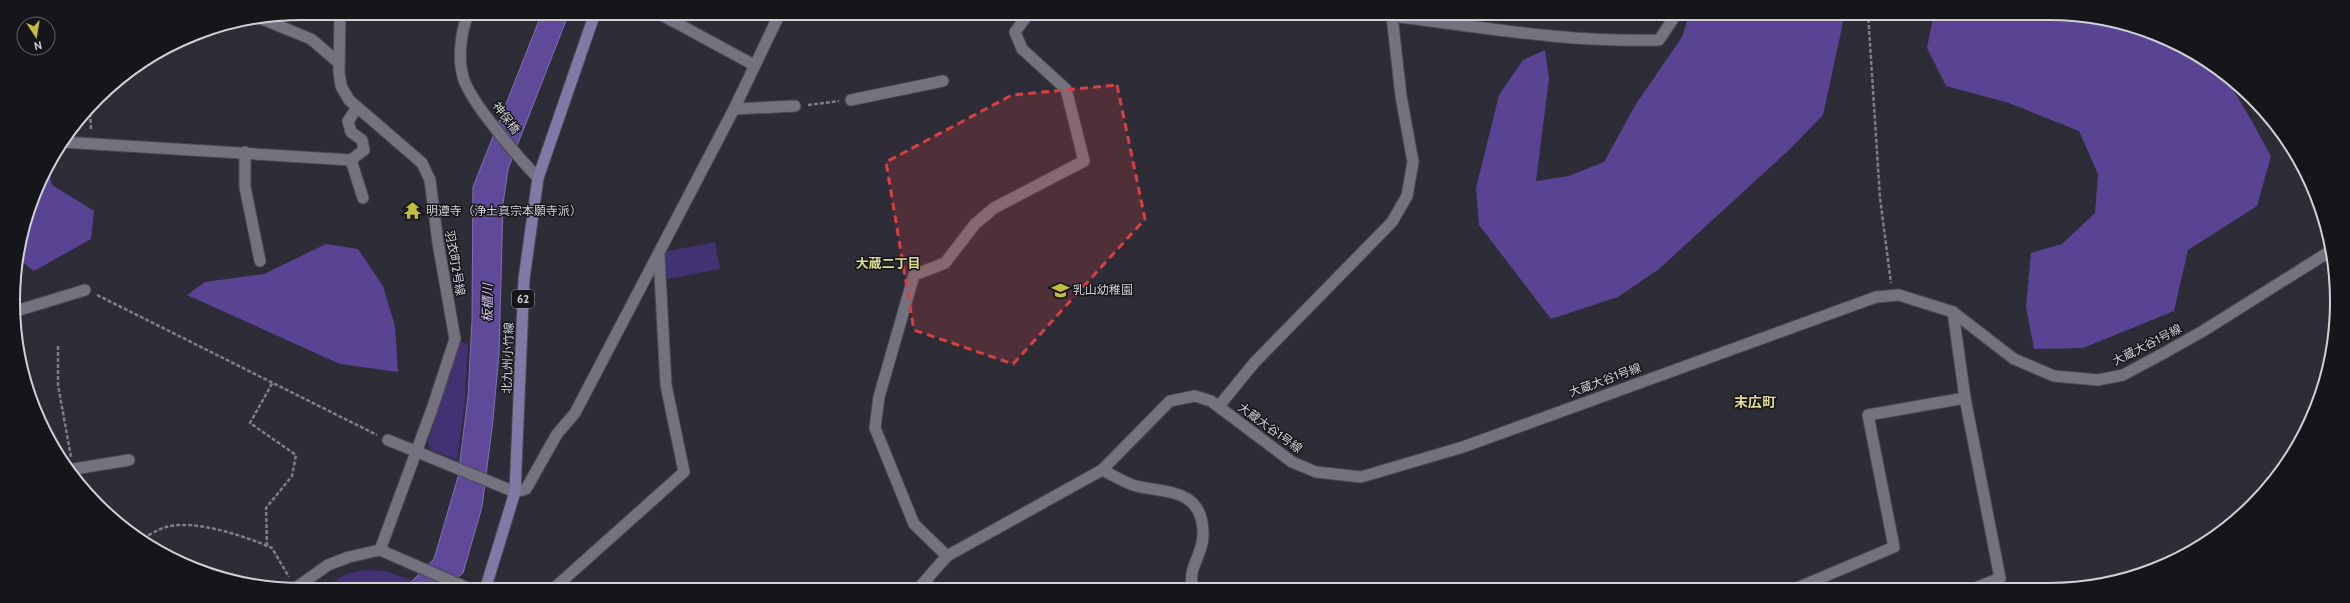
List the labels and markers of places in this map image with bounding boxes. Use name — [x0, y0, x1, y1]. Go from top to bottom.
temple icon: 明遵寺（浄土真宗本願寺派） — [403, 201, 423, 221]
place label: 明遵寺（浄土真宗本願寺派） — [426, 203, 582, 218]
school or university icon: 乳山幼稚園 — [1050, 280, 1070, 300]
place label: 乳山幼稚園 — [1073, 282, 1133, 297]

